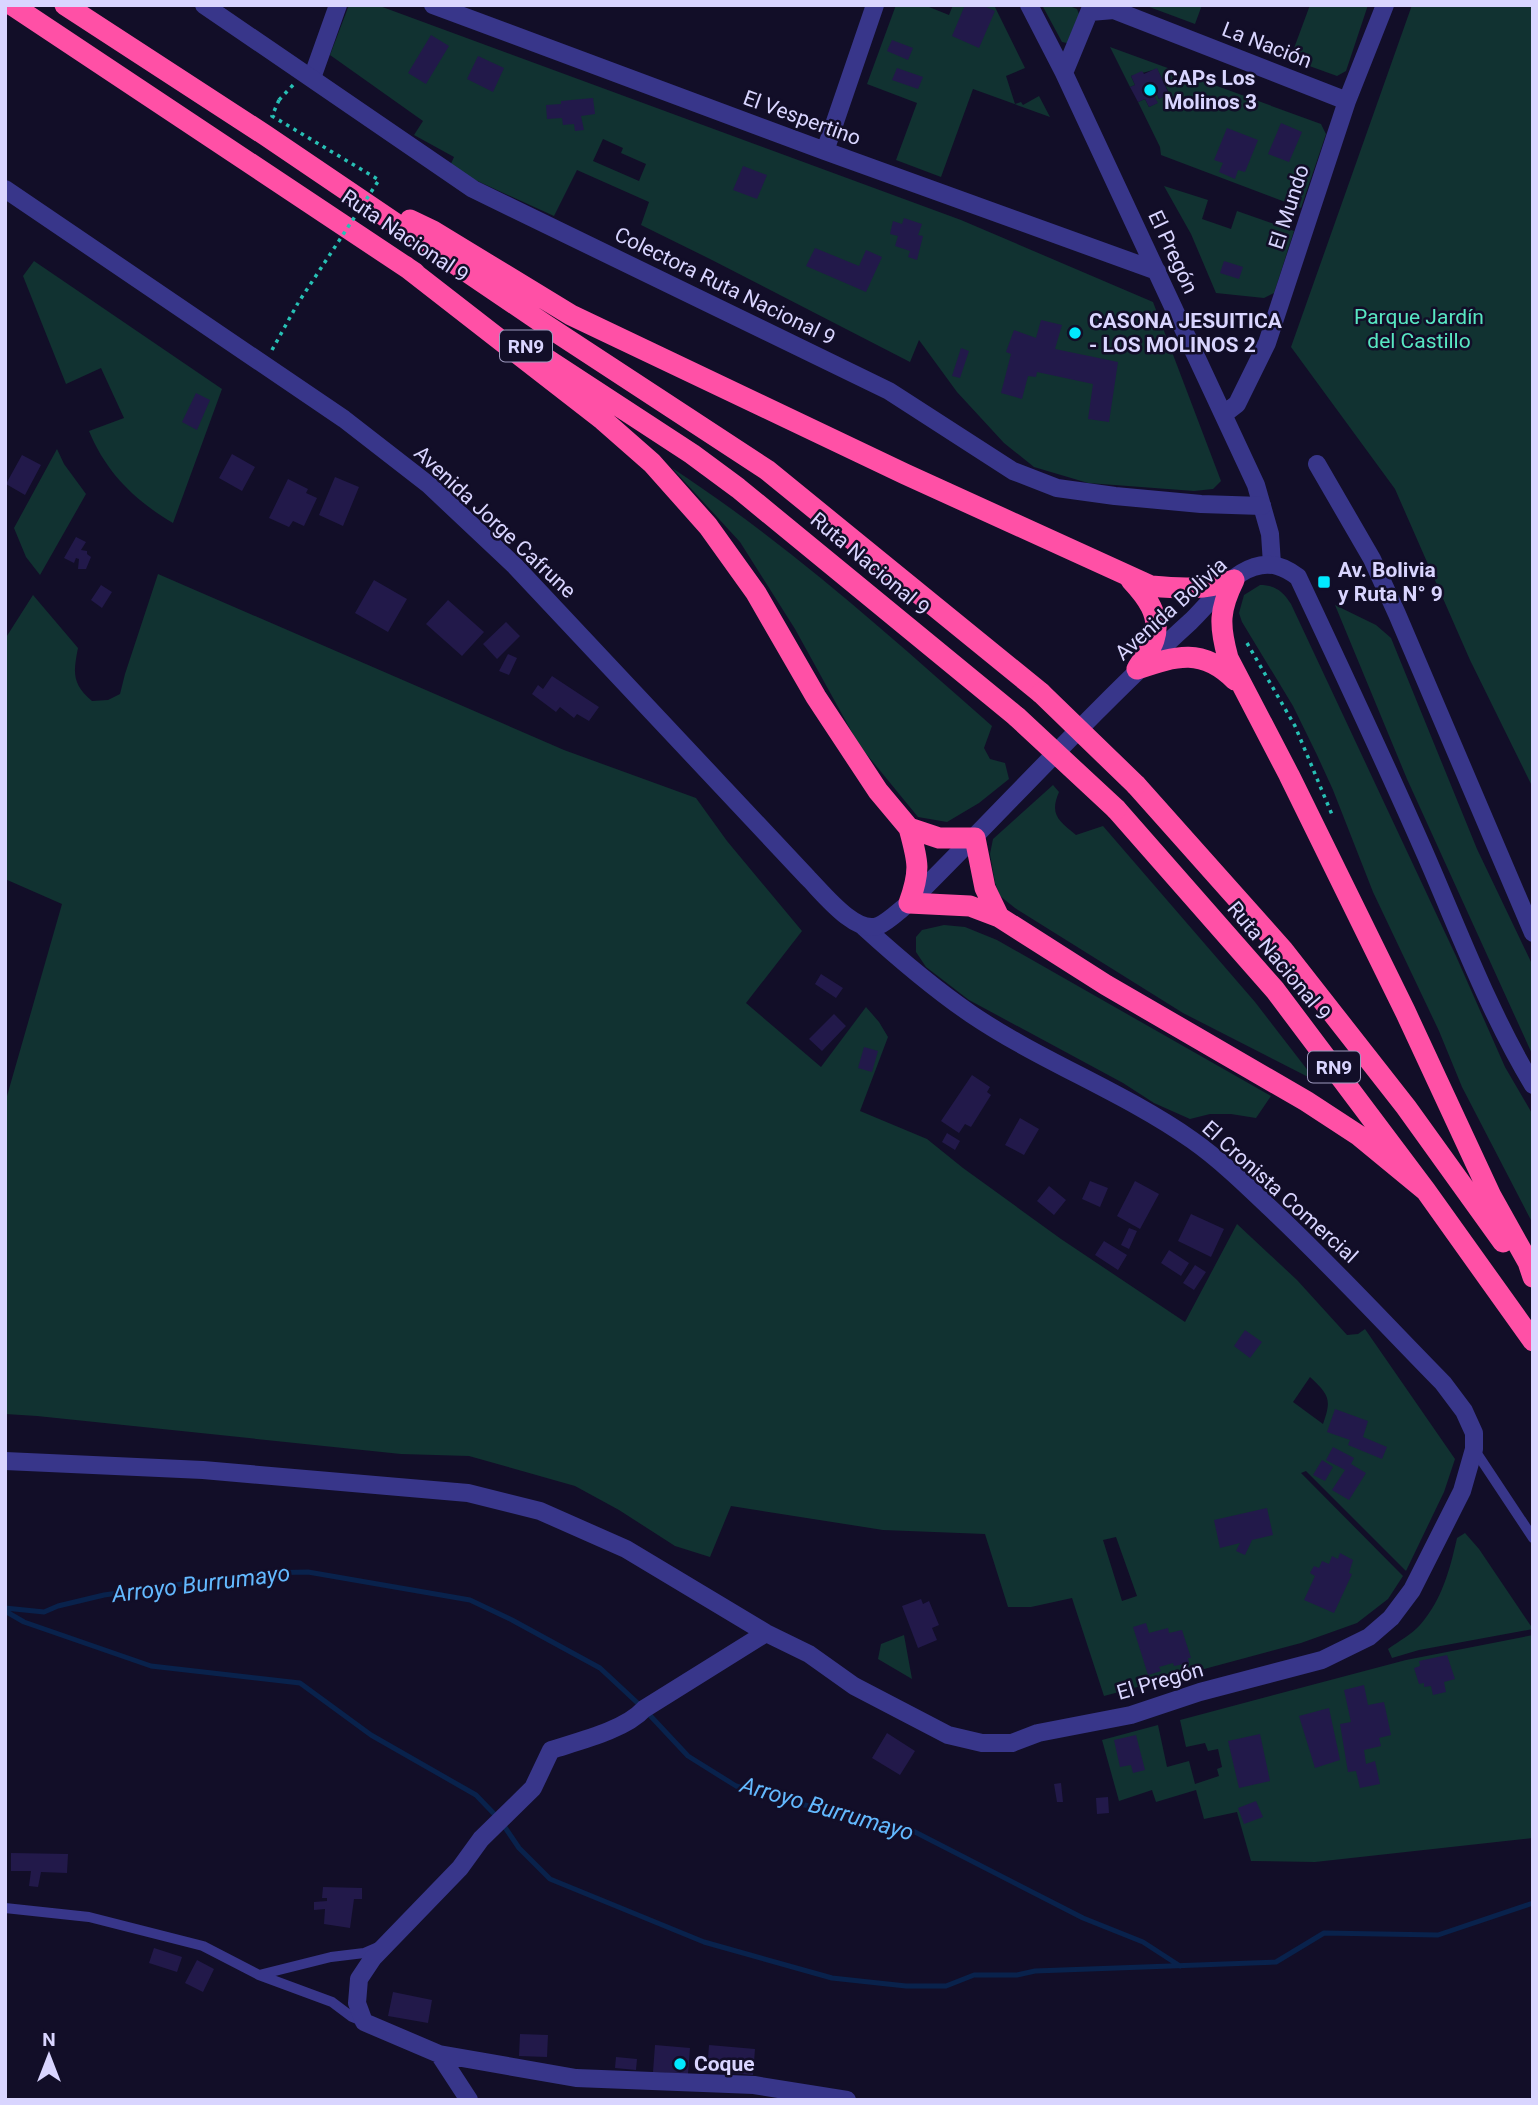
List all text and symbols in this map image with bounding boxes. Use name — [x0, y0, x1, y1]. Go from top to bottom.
street label: La Nación — [1219, 17, 1315, 73]
place label: CAPs Los Molinos 3 — [1164, 66, 1257, 114]
marker: CAPs Los Molinos 3 — [1142, 82, 1158, 98]
street label: El Vespertino — [740, 86, 864, 150]
street label: El Mundo — [1264, 162, 1314, 252]
street label: Ruta Nacional 9 — [337, 185, 473, 287]
street label: El Pregón — [1143, 207, 1203, 297]
street label: Colectora Ruta Nacional 9 — [611, 222, 839, 350]
park label: Parque Jardín del Castillo — [1354, 305, 1484, 353]
place label: CASONA JESUITICA - LOS MOLINOS 2 — [1089, 309, 1283, 357]
marker: CASONA JESUITICA - LOS MOLINOS 2 — [1067, 325, 1083, 341]
road number: RN9 — [500, 330, 552, 362]
street label: Avenida Jorge Cafrune — [409, 441, 581, 603]
street label: Ruta Nacional 9 — [806, 507, 934, 621]
street label: Avenida Bolivia — [1110, 553, 1232, 665]
place label: Av. Bolivia y Ruta N° 9 — [1338, 558, 1443, 606]
marker: Av. Bolivia y Ruta N° 9 — [1316, 574, 1332, 590]
street label: Ruta Nacional 9 — [1222, 897, 1336, 1025]
road number: RN9 — [1308, 1051, 1360, 1082]
street label: El Cronista Comercial — [1197, 1116, 1363, 1268]
water label: Arroyo Burrumayo — [110, 1560, 291, 1608]
street label: El Pregón — [1114, 1657, 1206, 1705]
water label: Arroyo Burrumayo — [736, 1771, 917, 1847]
north arrow — [14, 2021, 84, 2091]
text: N — [42, 2028, 56, 2051]
place label: Coque — [694, 2052, 755, 2076]
marker: Coque — [672, 2056, 688, 2072]

